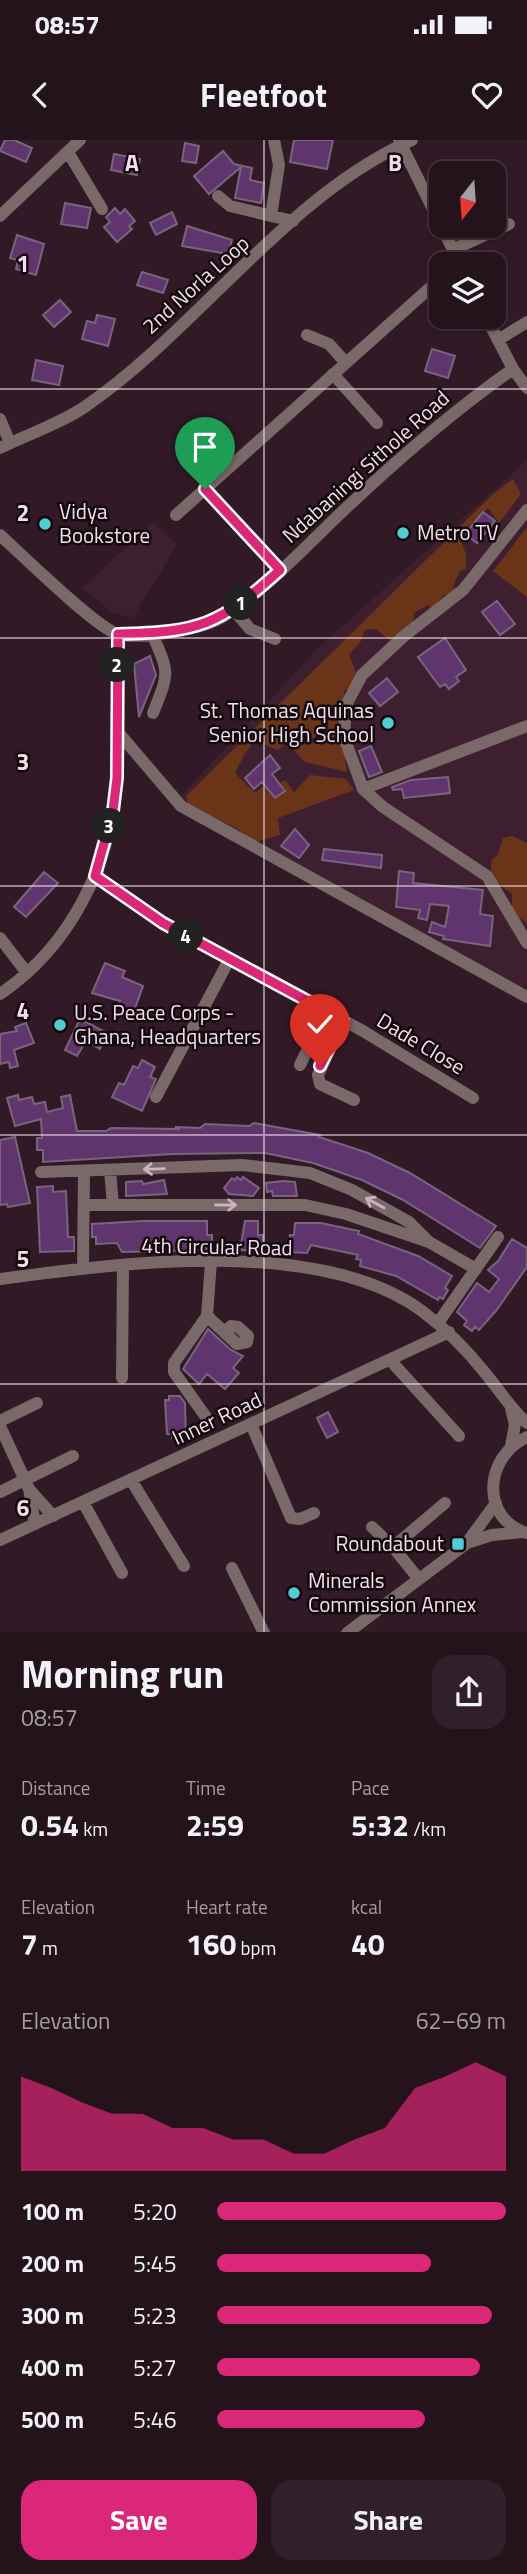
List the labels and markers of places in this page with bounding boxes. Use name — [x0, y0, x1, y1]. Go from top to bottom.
pin — [175, 417, 235, 489]
place label: Vidya Bookstore — [59, 495, 150, 551]
marker: Vidya Bookstore — [37, 516, 53, 532]
place label: Metro TV — [417, 516, 498, 548]
marker: Metro TV — [395, 525, 411, 541]
pin: 1 — [224, 586, 258, 620]
pin: 2 — [100, 648, 134, 682]
place label: St. Thomas Aquinas Senior High School — [200, 694, 374, 750]
marker: St. Thomas Aquinas Senior High School — [380, 715, 396, 731]
pin: 3 — [92, 808, 126, 844]
pin: 4 — [168, 918, 204, 954]
pin — [290, 994, 350, 1066]
place label: U.S. Peace Corps - Ghana, Headquarters — [74, 996, 261, 1052]
marker: U.S. Peace Corps - Ghana, Headquarters — [52, 1017, 68, 1033]
place label: Roundabout — [335, 1527, 445, 1559]
marker: Roundabout — [450, 1536, 466, 1552]
place label: Minerals Commission Annex — [308, 1564, 477, 1620]
marker: Minerals Commission Annex — [286, 1585, 302, 1601]

